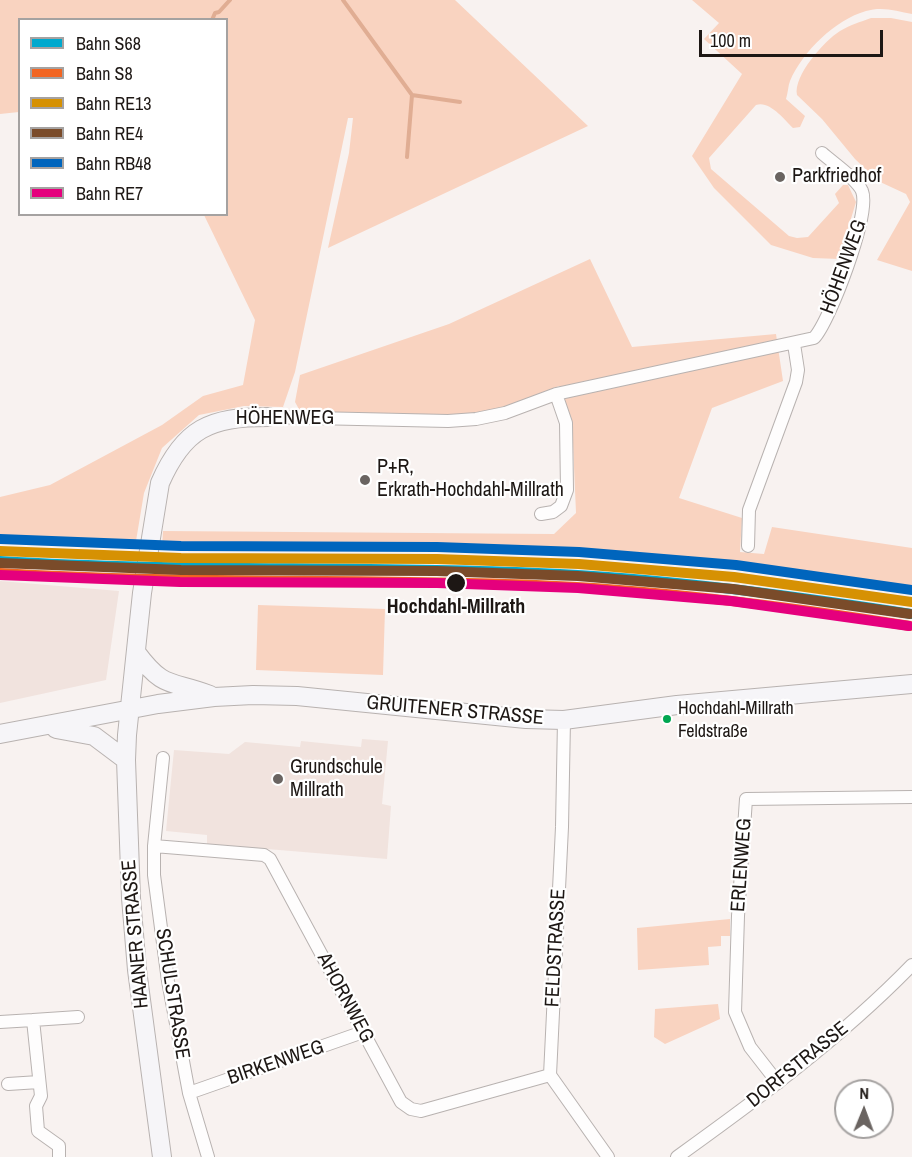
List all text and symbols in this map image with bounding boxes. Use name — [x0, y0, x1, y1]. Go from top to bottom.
legend — [18, 18, 228, 216]
scale bar — [702, 18, 886, 56]
text: 100 m — [710, 28, 751, 53]
text: Bahn S68 — [76, 31, 141, 56]
text: Bahn S8 — [76, 61, 133, 86]
text: Bahn RE13 — [76, 91, 152, 116]
text: Bahn RE4 — [76, 121, 143, 146]
text: Bahn RB48 — [76, 151, 152, 176]
place label: Parkfriedhof — [792, 165, 881, 189]
marker: Parkfriedhof — [773, 170, 787, 184]
text: Bahn RE7 — [76, 181, 143, 206]
street label: HÖHENWEG — [816, 217, 872, 317]
street label: HÖHENWEG — [236, 407, 334, 431]
place label: P+R, Erkrath-Hochdahl-Millrath — [377, 456, 564, 503]
marker: P+R, Erkrath-Hochdahl-Millrath — [358, 473, 372, 487]
marker: Hochdahl-Millrath — [445, 572, 467, 594]
place label: Hochdahl-Millrath — [387, 596, 525, 620]
street label: GRUITENER STRASSE — [365, 691, 545, 731]
place label: Hochdahl-Millrath Feldstraße — [678, 698, 794, 740]
marker: Hochdahl-Millrath Feldstraße — [661, 713, 673, 725]
place label: Grundschule Millrath — [290, 756, 383, 803]
marker: Grundschule Millrath — [271, 772, 285, 786]
street label: ERLENWEG — [727, 817, 757, 913]
street label: HAANER STRASSE — [118, 859, 154, 1009]
street label: FELDSTRASSE — [541, 888, 571, 1008]
street label: SCHULSTRASSE — [150, 927, 194, 1061]
street label: AHORNWEG — [311, 949, 379, 1047]
street label: DORFSTRASSE — [743, 1017, 853, 1113]
street label: BIRKENWEG — [225, 1035, 327, 1091]
north arrow — [834, 1079, 894, 1139]
text: N — [859, 1082, 869, 1104]

